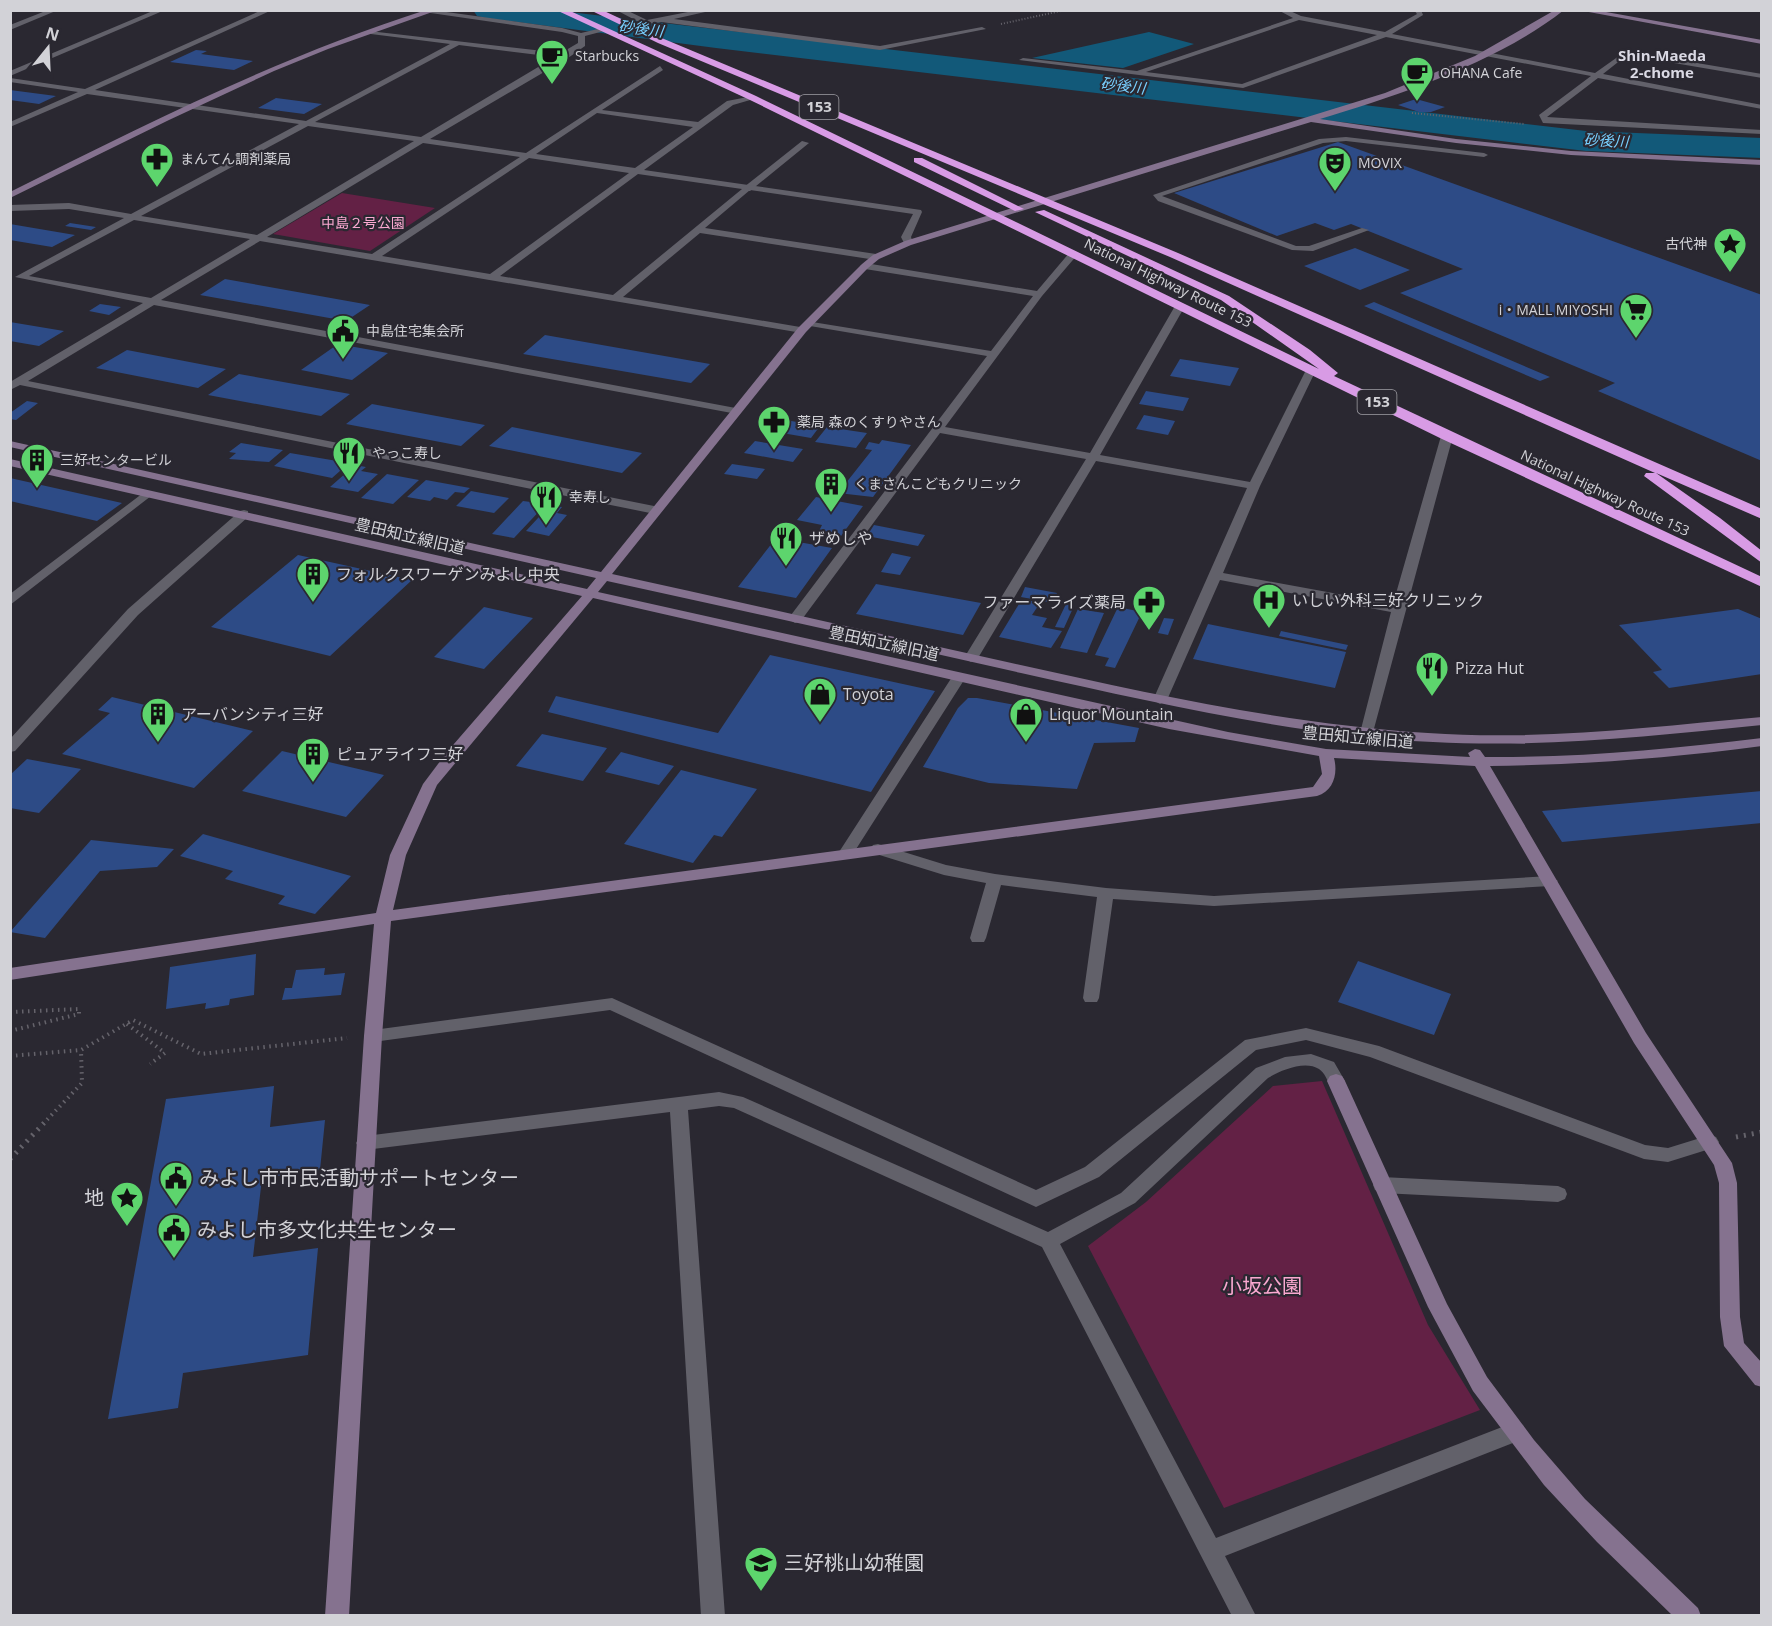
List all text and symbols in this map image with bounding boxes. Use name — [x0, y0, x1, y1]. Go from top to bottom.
water label: 砂後川 — [618, 15, 667, 41]
north arrow — [18, 18, 78, 78]
text: N — [43, 21, 62, 46]
cafe icon: Starbucks — [534, 38, 570, 85]
district label: Shin-Maeda 2-chome — [1618, 45, 1706, 82]
place label: Starbucks — [575, 46, 639, 65]
cafe icon: OHANA Cafe — [1399, 55, 1435, 102]
place label: OHANA Cafe — [1440, 63, 1522, 82]
water label: 砂後川 — [1100, 72, 1149, 98]
road number: 153 — [800, 95, 838, 119]
water label: 砂後川 — [1583, 129, 1631, 151]
pharmacy icon: まんてん調剤薬局 — [139, 141, 175, 188]
theatre icon: MOVIX — [1317, 145, 1353, 192]
place label: まんてん調剤薬局 — [180, 149, 291, 168]
place label: MOVIX — [1358, 153, 1403, 172]
park label: 中島２号公園 — [321, 213, 405, 232]
place icon: 古代神 — [1712, 226, 1748, 273]
street label: National Highway Route 153 — [1081, 234, 1255, 331]
place label: 古代神 — [1665, 234, 1707, 253]
supermarket icon: i・MALL MIYOSHI — [1618, 292, 1654, 339]
place label: i・MALL MIYOSHI — [1499, 300, 1613, 319]
public building icon: 中島住宅集会所 — [325, 313, 361, 360]
place label: 中島住宅集会所 — [366, 321, 464, 340]
road number: 153 — [1358, 390, 1396, 414]
pharmacy icon: 薬局 森のくすりやさん — [756, 404, 792, 451]
place label: 薬局 森のくすりやさん — [797, 412, 941, 431]
restaurant icon: やっこ寿し — [331, 435, 367, 482]
building icon: 三好センタービル — [19, 442, 55, 489]
place label: やっこ寿し — [372, 443, 442, 462]
street label: National Highway Route 153 — [1518, 445, 1693, 540]
place label: 三好センタービル — [60, 450, 172, 469]
building icon: くまさんこどもクリニック — [813, 466, 849, 513]
place label: くまさんこどもクリニック — [854, 474, 1022, 493]
restaurant icon: 幸寿し — [528, 479, 564, 526]
place label: 幸寿し — [569, 487, 611, 506]
street label: 豊田知立線旧道 — [353, 513, 467, 559]
restaurant icon: ザめしや — [768, 520, 804, 567]
place label: ザめしや — [809, 527, 873, 549]
building icon: フォルクスワーゲンみよし中央 — [295, 556, 331, 603]
place label: フォルクスワーゲンみよし中央 — [336, 563, 560, 585]
hospital icon: いしい外科三好クリニック — [1251, 582, 1287, 629]
pharmacy icon: ファーマライズ薬局 — [1131, 584, 1167, 631]
place label: いしい外科三好クリニック — [1292, 589, 1484, 611]
place label: ファーマライズ薬局 — [982, 591, 1126, 613]
street label: 豊田知立線旧道 — [827, 621, 941, 665]
restaurant icon: Pizza Hut — [1414, 650, 1450, 697]
place label: Pizza Hut — [1455, 657, 1524, 679]
shop icon: Toyota — [802, 676, 838, 723]
place label: Toyota — [843, 683, 894, 705]
building icon: アーバンシティ三好 — [140, 696, 176, 743]
shop icon: Liquor Mountain — [1008, 696, 1044, 743]
place label: アーバンシティ三好 — [181, 703, 324, 725]
place label: Liquor Mountain — [1049, 703, 1173, 725]
street label: 豊田知立線旧道 — [1301, 721, 1415, 753]
building icon: ピュアライフ三好 — [295, 736, 331, 783]
place label: ピュアライフ三好 — [336, 743, 464, 765]
public building icon: みよし市市民活動サポートセンター — [158, 1160, 194, 1207]
place label: みよし市市民活動サポートセンター — [199, 1164, 519, 1191]
place icon: 地 — [109, 1180, 145, 1227]
place label: 地 — [84, 1184, 104, 1211]
public building icon: みよし市多文化共生センター — [156, 1212, 192, 1259]
place label: みよし市多文化共生センター — [197, 1216, 457, 1243]
park label: 小坂公園 — [1222, 1272, 1302, 1299]
school or university icon: 三好桃山幼稚園 — [743, 1545, 779, 1592]
place label: 三好桃山幼稚園 — [784, 1549, 924, 1576]

